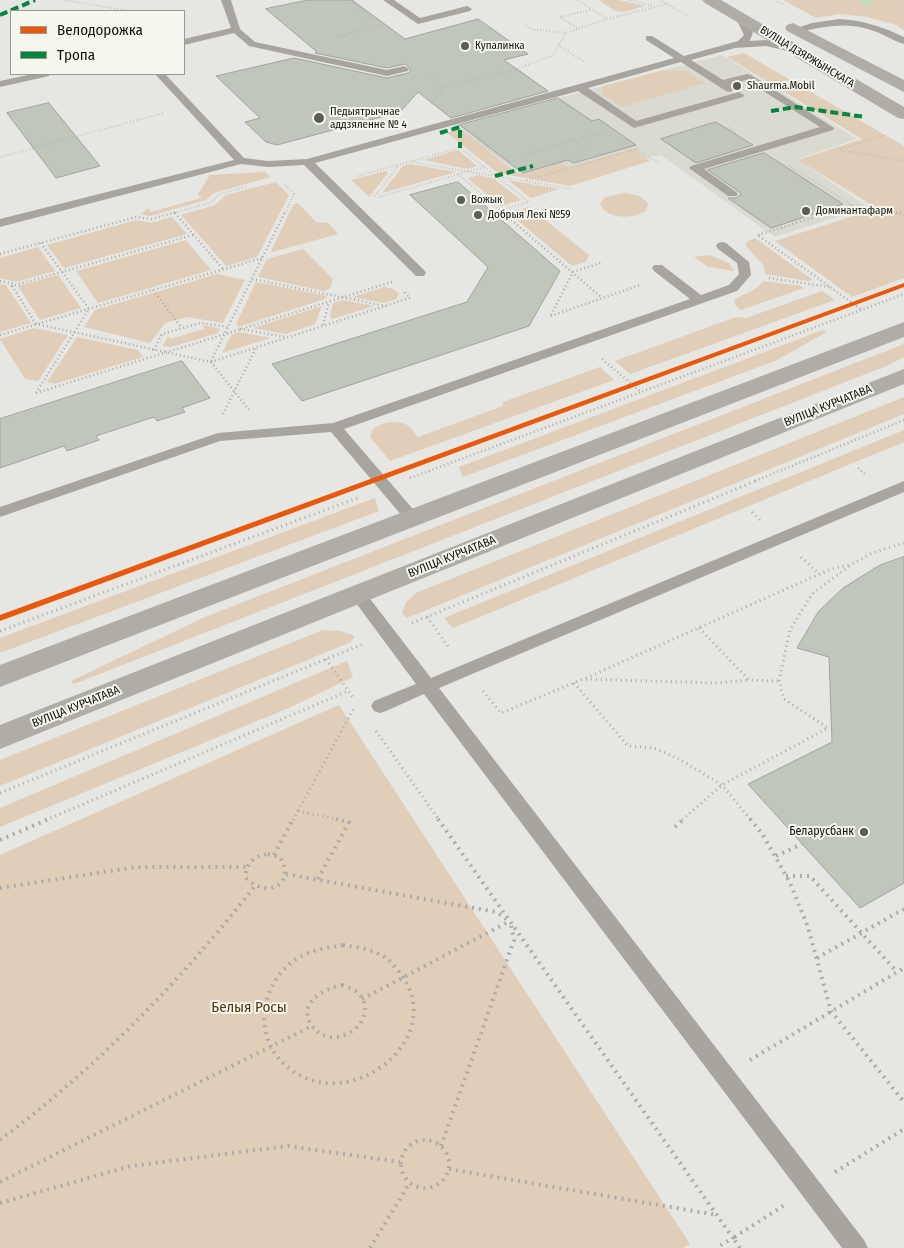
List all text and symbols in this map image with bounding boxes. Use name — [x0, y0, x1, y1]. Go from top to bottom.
legend — [10, 10, 185, 75]
text: Велодорожка — [57, 21, 143, 39]
street label: ВУЛІЦА ДЗЯРЖЫНСКАГА — [757, 24, 857, 90]
place label: Купалинка — [475, 39, 525, 53]
marker: Купалинка — [459, 40, 471, 52]
text: Тропа — [57, 46, 95, 64]
place label: Shaurma.Mobil — [747, 79, 815, 93]
marker: Shaurma.Mobil — [731, 80, 743, 92]
place label: Педыятрычнае аддзяленне № 4 — [330, 105, 407, 131]
marker: Педыятрычнае аддзяленне № 4 — [312, 111, 326, 125]
place label: Вожык — [471, 193, 502, 207]
marker: Вожык — [455, 194, 467, 206]
place label: Доминантафарм — [816, 204, 893, 218]
marker: Доминантафарм — [800, 205, 812, 217]
place label: Добрыя Лекі №59 — [488, 208, 571, 222]
marker: Добрыя Лекі №59 — [472, 209, 484, 221]
street label: ВУЛІЦА КУРЧАТАВА — [782, 382, 874, 430]
street label: ВУЛІЦА КУРЧАТАВА — [406, 533, 498, 581]
street label: ВУЛІЦА КУРЧАТАВА — [30, 683, 122, 731]
place label: Беларусбанк — [789, 825, 854, 839]
marker: Беларусбанк — [858, 826, 870, 838]
park label: Белыя Росы — [211, 999, 287, 1017]

